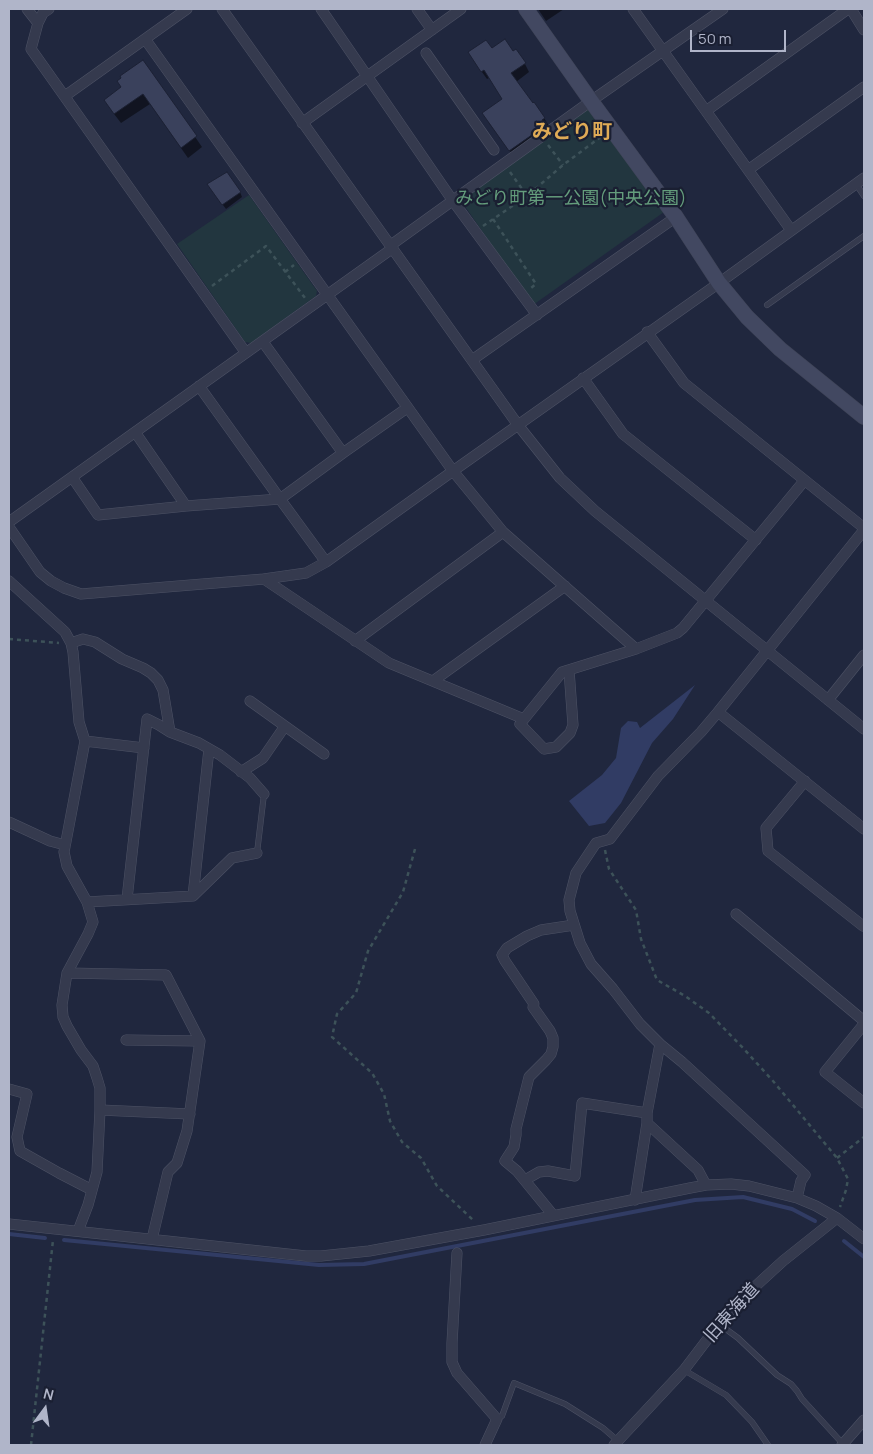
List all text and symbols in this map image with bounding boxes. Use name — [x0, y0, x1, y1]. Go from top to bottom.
scale bar — [693, 20, 789, 52]
text: 50 m — [698, 28, 732, 49]
district label: みどり町 — [532, 120, 612, 144]
park label: みどり町第一公園(中央公園) — [455, 188, 687, 210]
street label: 旧東海道 — [700, 1279, 764, 1347]
north arrow — [20, 1384, 70, 1434]
text: N — [42, 1384, 56, 1404]

